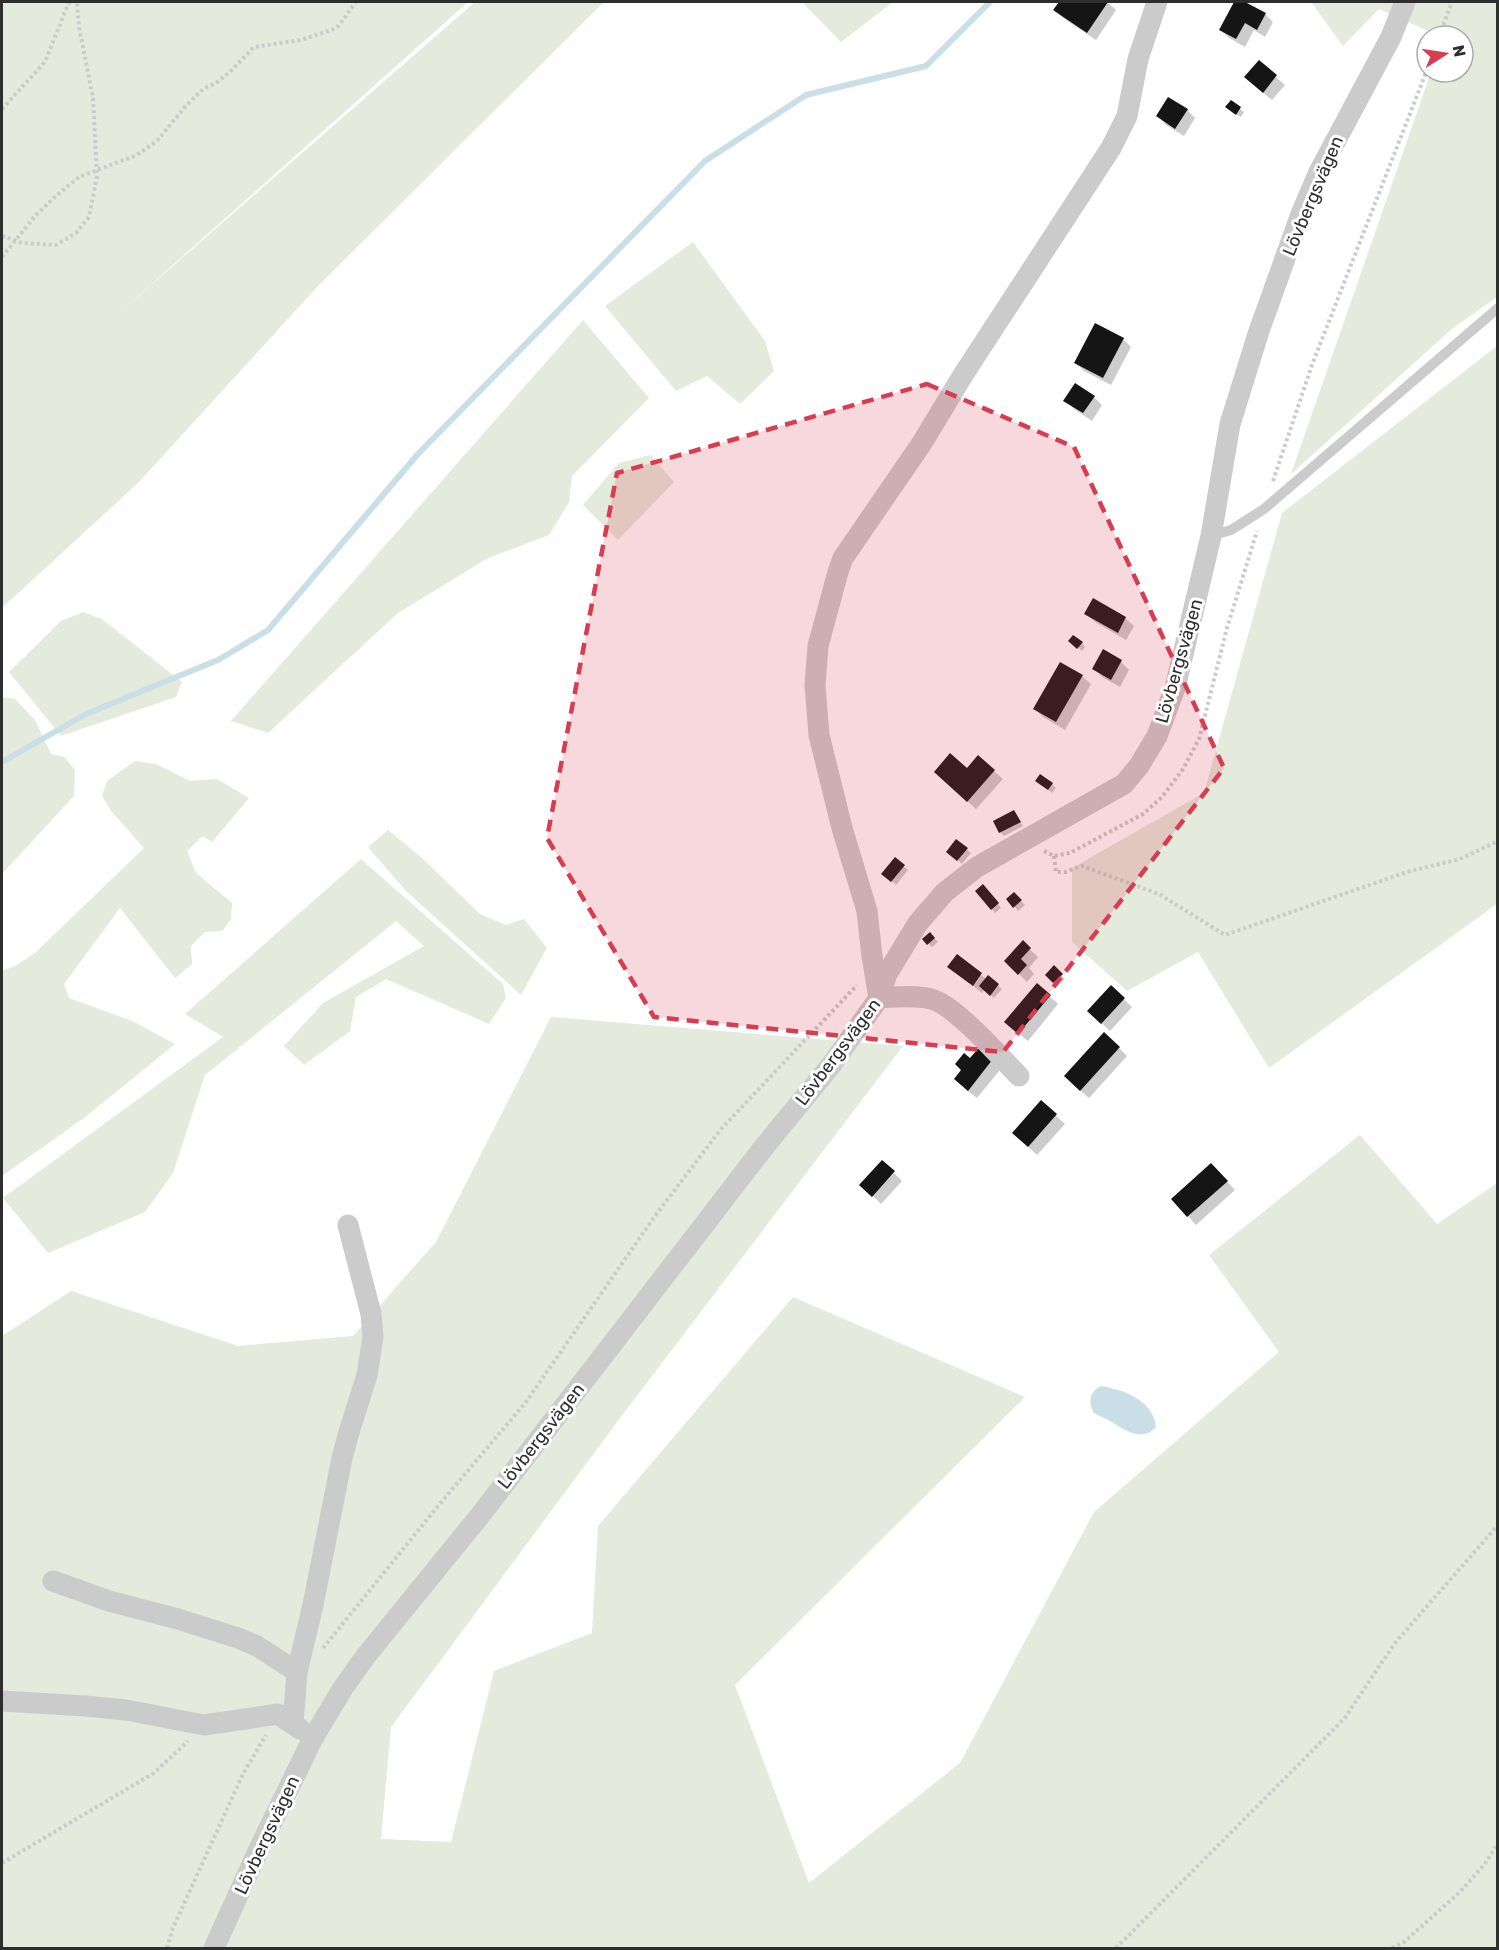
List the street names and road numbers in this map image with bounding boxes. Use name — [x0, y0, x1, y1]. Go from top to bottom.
street label: Lövbergsvägen — [1278, 133, 1348, 259]
street label: Lövbergsvägen — [1151, 596, 1207, 726]
street label: Lövbergsvägen — [791, 994, 885, 1110]
street label: Lövbergsvägen — [493, 1379, 589, 1493]
street label: Lövbergsvägen — [230, 1772, 304, 1898]

